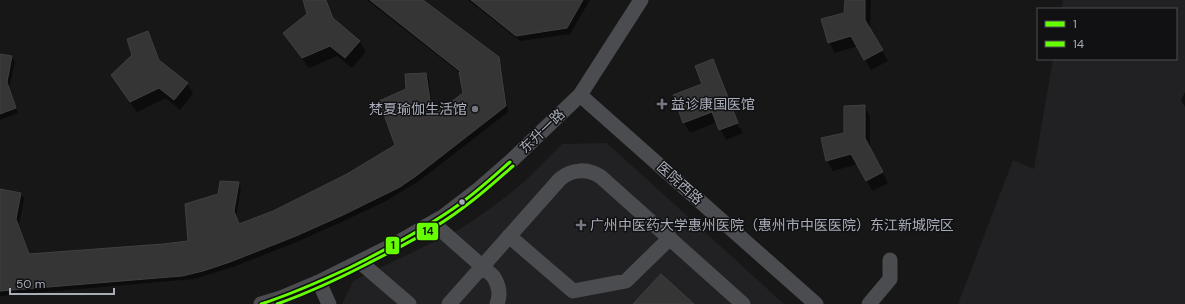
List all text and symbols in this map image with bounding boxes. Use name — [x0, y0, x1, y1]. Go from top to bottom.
legend — [1037, 8, 1177, 60]
text: 1 — [1073, 16, 1077, 32]
text: 14 — [1073, 36, 1084, 52]
place label: 益诊康国医馆 — [671, 95, 755, 113]
marker: 益诊康国医馆 — [656, 98, 668, 110]
place label: 梵夏瑜伽生活馆 — [369, 100, 467, 118]
marker: 梵夏瑜伽生活馆 — [470, 104, 480, 114]
street label: 东升一路 — [516, 105, 568, 157]
street label: 医院西路 — [653, 158, 707, 208]
unlabelled marker — [457, 197, 467, 207]
place label: 广州中医药大学惠州医院（惠州市中医医院）东江新城院区 — [590, 216, 954, 234]
marker: 广州中医药大学惠州医院（惠州市中医医院）东江新城院区 — [575, 219, 587, 231]
line badge: 14 — [416, 222, 439, 241]
text: 14 — [422, 224, 434, 238]
line badge: 1 — [385, 236, 400, 255]
text: 1 — [391, 238, 395, 252]
scale bar — [10, 270, 114, 296]
text: 50 m — [16, 276, 45, 292]

